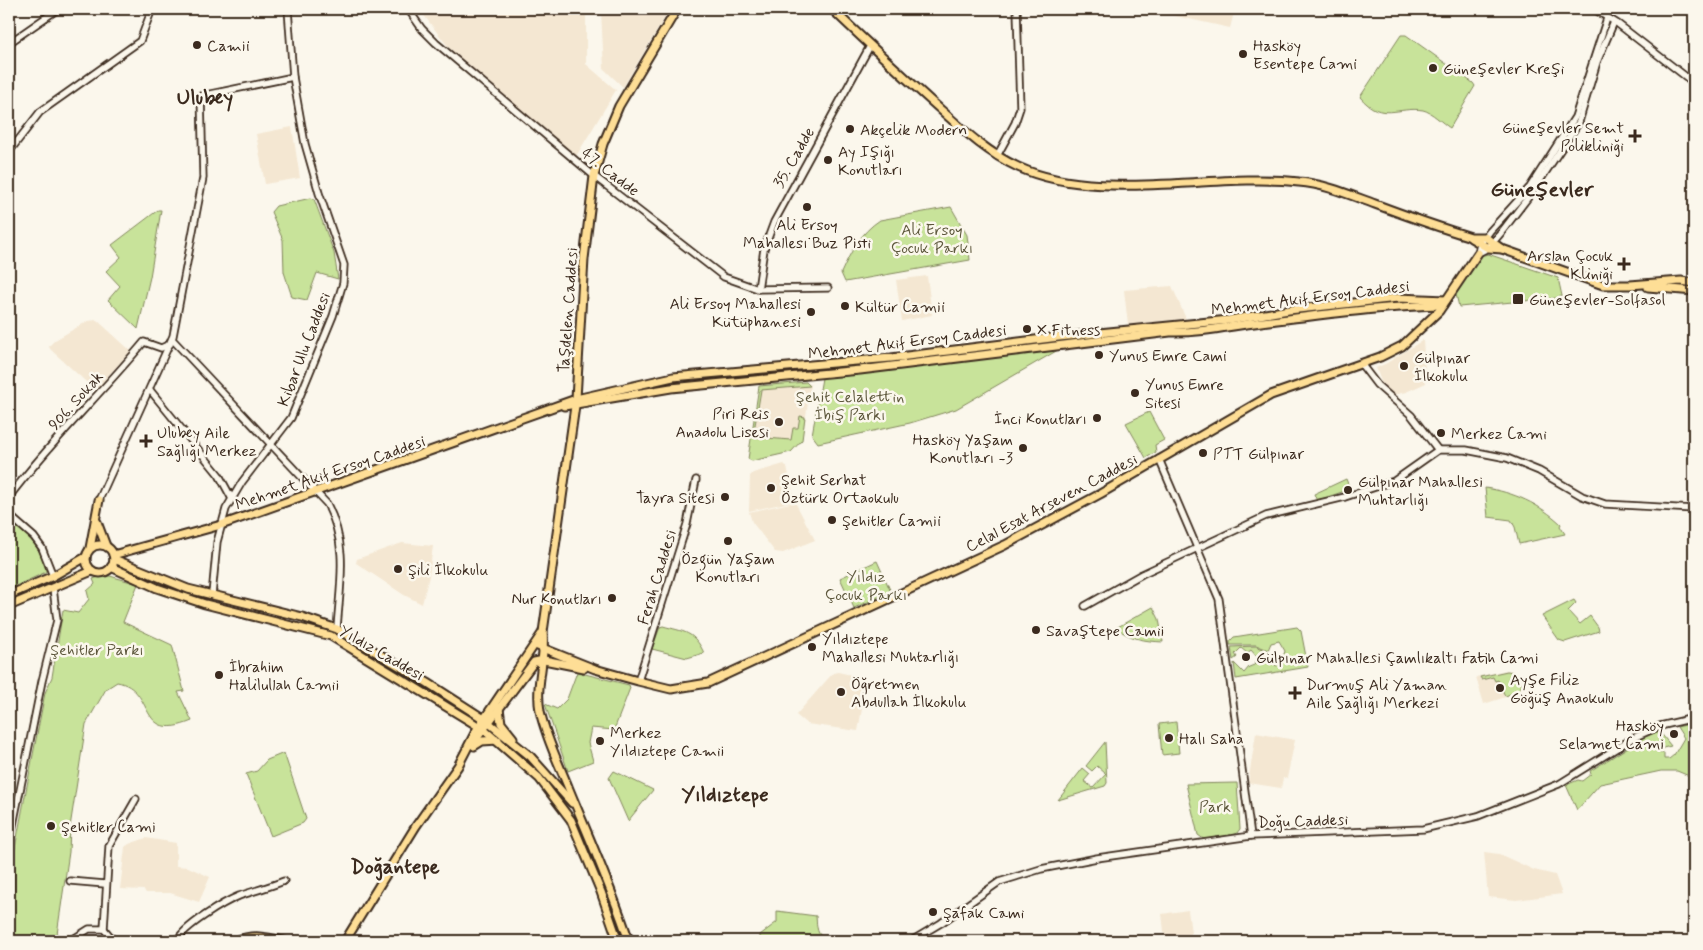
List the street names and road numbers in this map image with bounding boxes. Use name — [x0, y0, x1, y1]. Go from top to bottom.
street label: 35. Cadde — [769, 124, 820, 192]
street label: 47. Cadde — [577, 143, 643, 201]
street label: Taşdelen Caddesi — [554, 247, 583, 373]
street label: Mehmet Akif Ersoy Caddesi — [1210, 276, 1411, 321]
street label: Kibar Ulu Caddesi — [273, 289, 336, 410]
street label: Mehmet Akif Ersoy Caddesi — [807, 320, 1008, 365]
street label: 906. Sokak — [44, 367, 108, 435]
street label: Mehmet Akif Ersoy Caddesi — [233, 431, 429, 516]
street label: Celal Esat Arseven Caddesi — [962, 449, 1142, 558]
street label: Ferah Caddesi — [633, 527, 682, 627]
street label: Yıldız Caddesi — [335, 621, 428, 686]
street label: Doğu Caddesi — [1257, 809, 1349, 834]

